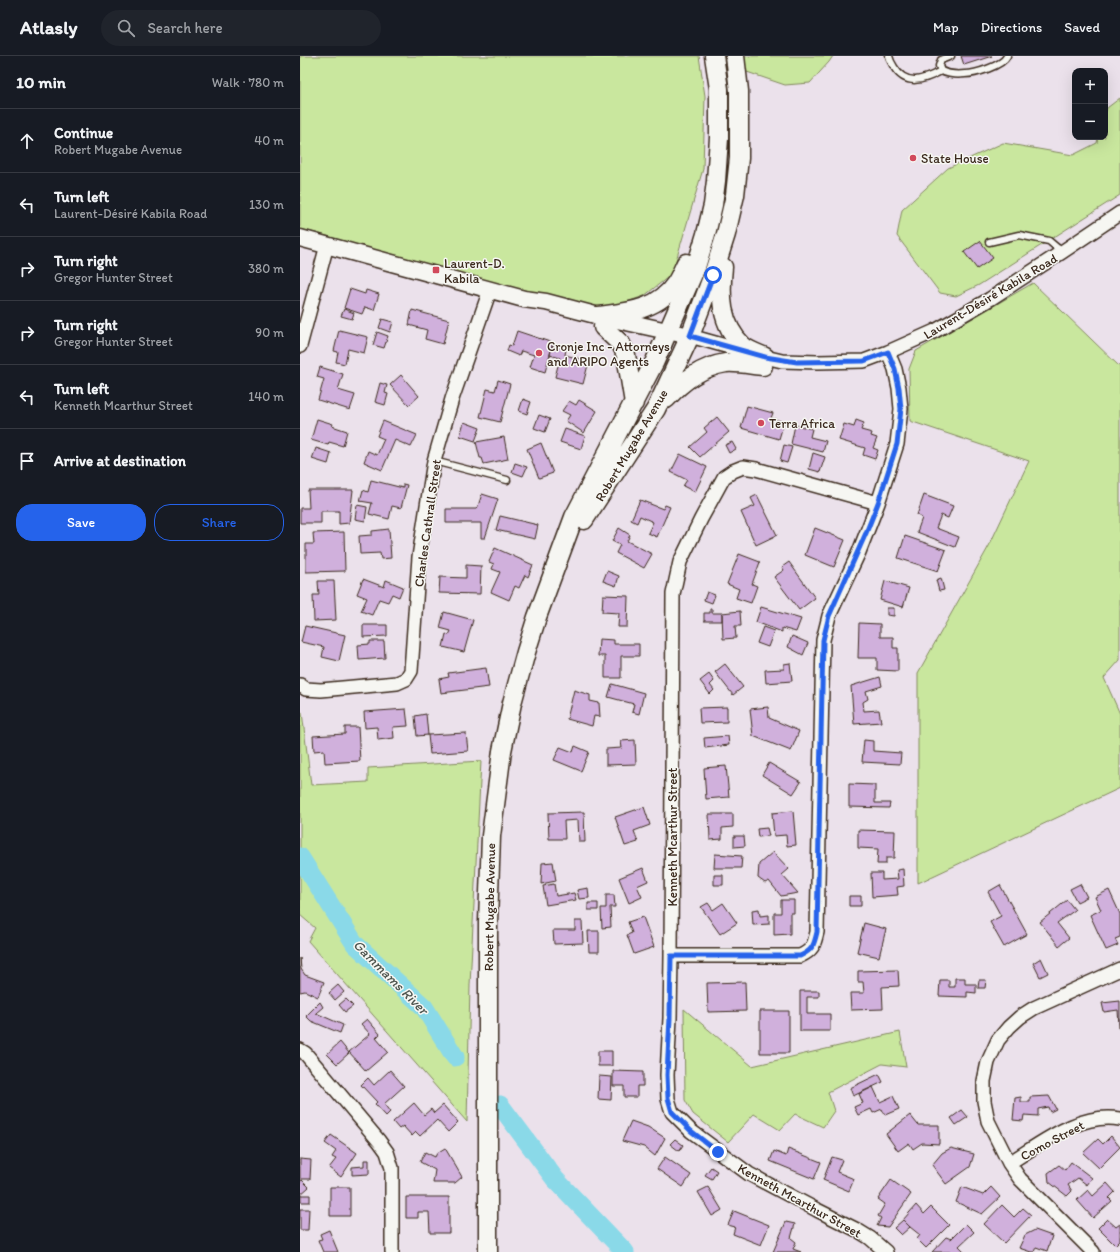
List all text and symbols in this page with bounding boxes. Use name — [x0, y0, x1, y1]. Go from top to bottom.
search box — [101, 10, 381, 46]
text: Atlasly — [20, 16, 77, 39]
icon: search — [115, 17, 137, 39]
text: Search here — [147, 19, 223, 37]
text: Map — [933, 19, 959, 36]
text: Directions — [981, 19, 1042, 36]
text: Saved — [1064, 19, 1100, 36]
map controls — [1072, 68, 1108, 140]
button: + — [1072, 68, 1108, 104]
text: 10 min — [16, 72, 66, 92]
text: Walk · 780 m — [212, 75, 284, 90]
button: − — [1072, 104, 1108, 140]
text: Continue — [54, 124, 113, 142]
icon: ahead — [16, 130, 38, 152]
text: 40 m — [254, 133, 284, 148]
text: Robert Mugabe Avenue — [54, 142, 182, 157]
place label: State House — [921, 151, 989, 166]
marker: State House — [908, 153, 918, 163]
text: Turn left — [54, 188, 109, 206]
icon: left — [16, 194, 38, 216]
text: 130 m — [249, 197, 284, 212]
text: Laurent-Désiré Kabila Road — [54, 206, 207, 221]
street label: Laurent-Désiré Kabila Road — [921, 251, 1060, 342]
text: Turn right — [54, 252, 118, 270]
place label: Laurent-D. Kabila — [444, 256, 505, 286]
icon: right — [16, 258, 38, 280]
text: 380 m — [248, 261, 284, 276]
marker: Laurent-D. Kabila — [431, 265, 441, 275]
route start — [704, 266, 722, 284]
text: Gregor Hunter Street — [54, 270, 173, 285]
text: Turn right — [54, 316, 118, 334]
icon: right — [16, 322, 38, 344]
text: 90 m — [255, 325, 284, 340]
text: Gregor Hunter Street — [54, 334, 173, 349]
place label: Cronje Inc - Attorneys and ARIPO Agents — [547, 339, 670, 369]
marker: Cronje Inc - Attorneys and ARIPO Agents — [534, 348, 544, 358]
text: Turn left — [54, 380, 109, 398]
icon: left — [16, 386, 38, 408]
street label: Robert Mugabe Avenue — [592, 386, 671, 504]
text: 140 m — [248, 389, 284, 404]
text: Kenneth Mcarthur Street — [54, 398, 193, 413]
place label: Terra Africa — [769, 416, 835, 431]
marker: Terra Africa — [756, 418, 766, 428]
icon: arrive — [16, 450, 38, 472]
text: Arrive at destination — [54, 452, 186, 470]
street label: Charles Cathrall Street — [411, 458, 444, 588]
button: Save — [16, 504, 146, 541]
button: Share — [154, 504, 284, 541]
street label: Kenneth Mcarthur Street — [665, 767, 680, 906]
street label: Robert Mugabe Avenue — [481, 843, 498, 971]
water label: Gammams River — [350, 936, 433, 1019]
street label: Como Street — [1018, 1117, 1087, 1164]
route end — [709, 1143, 727, 1161]
street label: Kenneth Mcarthur Street — [735, 1160, 864, 1241]

